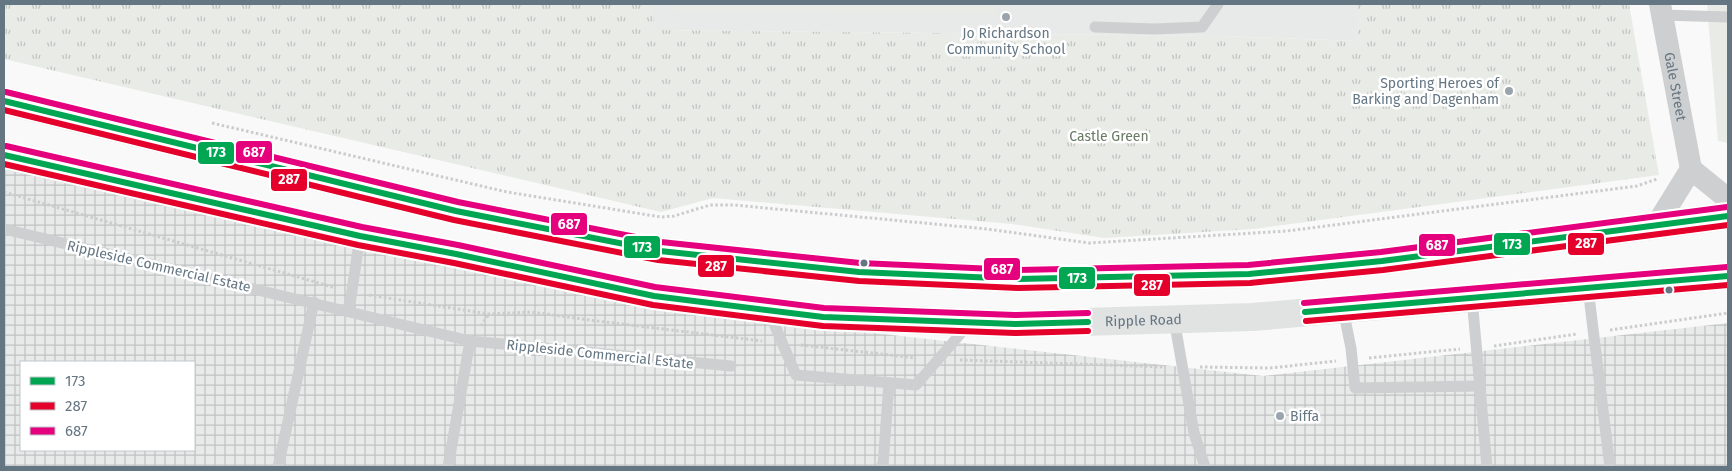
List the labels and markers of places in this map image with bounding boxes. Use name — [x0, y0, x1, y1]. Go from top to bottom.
marker: Jo Richardson Community School — [1000, 11, 1012, 23]
place label: Jo Richardson Community School — [947, 25, 1065, 58]
place label: Sporting Heroes of Barking and Dagenham — [1352, 75, 1500, 108]
marker: Sporting Heroes of Barking and Dagenham — [1503, 85, 1515, 97]
unlabelled marker — [859, 258, 869, 268]
unlabelled marker — [1664, 285, 1674, 295]
place label: Biffa — [1290, 408, 1319, 425]
marker: Biffa — [1274, 410, 1286, 422]

